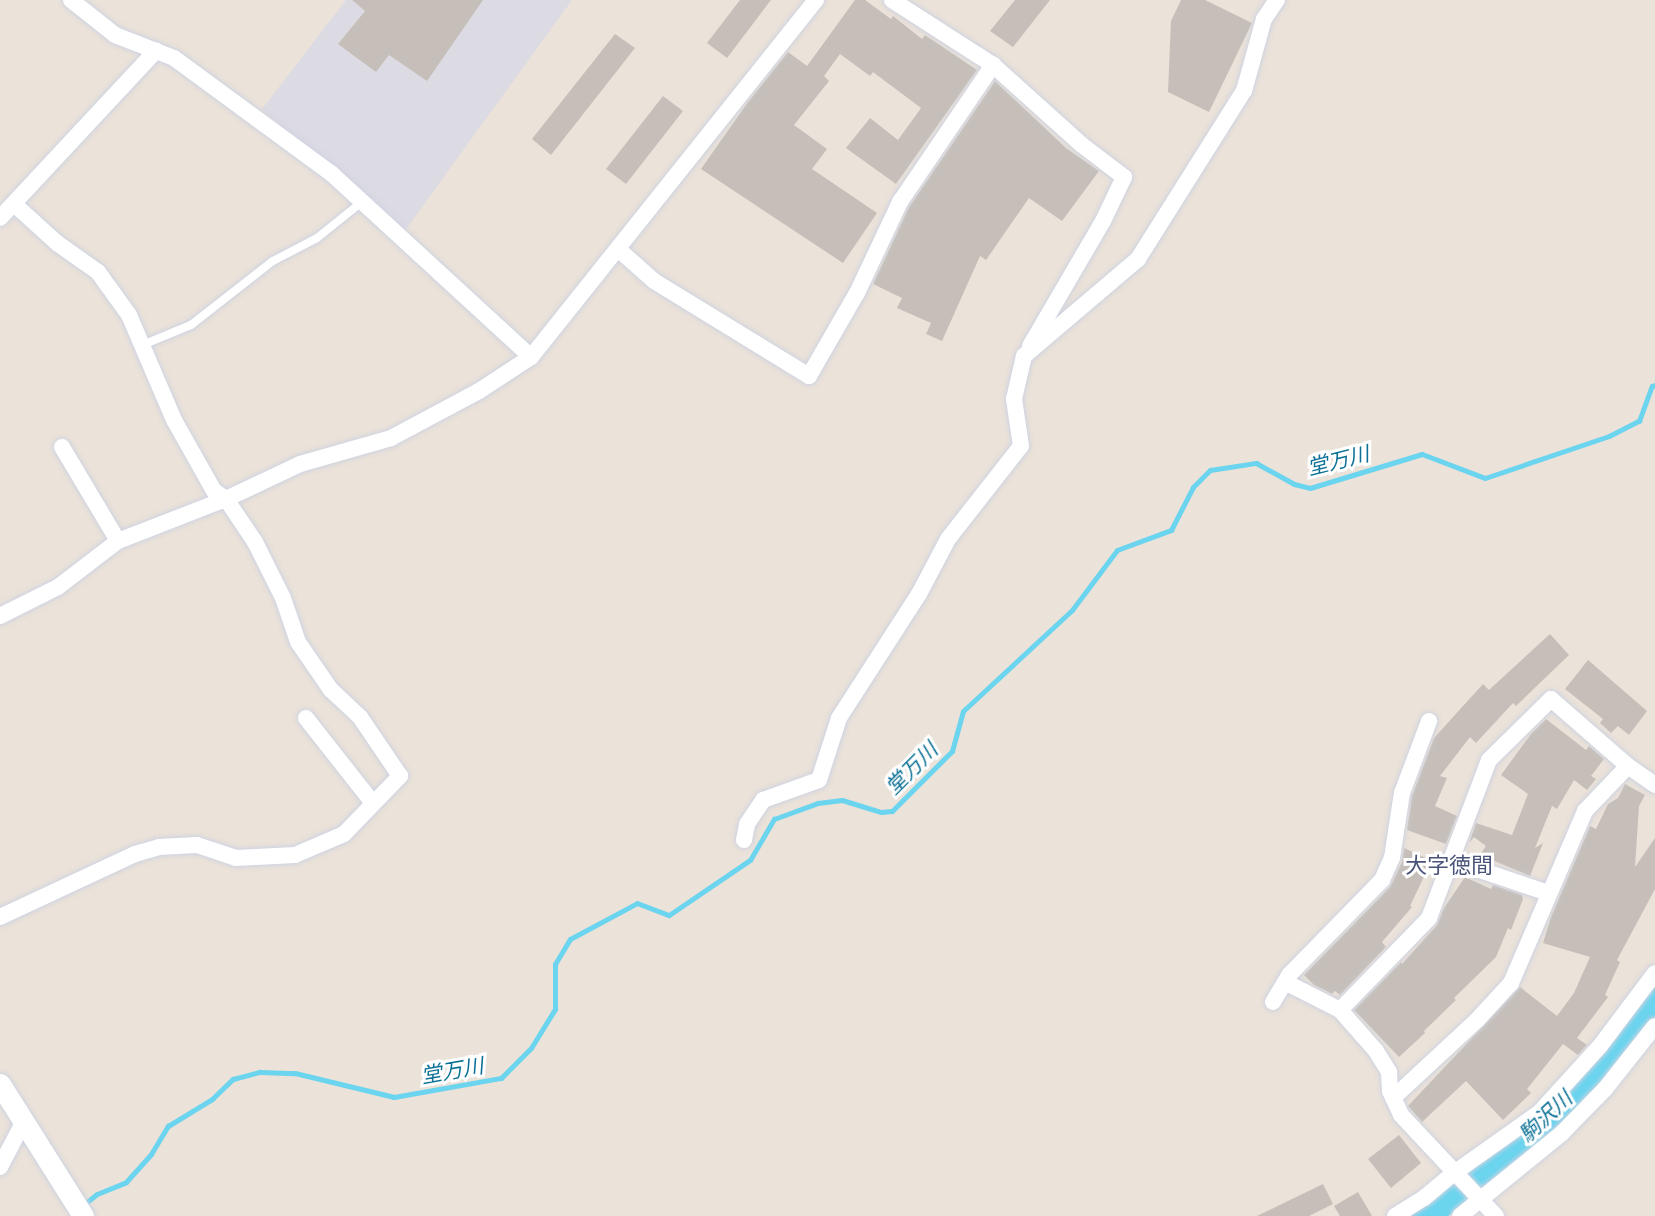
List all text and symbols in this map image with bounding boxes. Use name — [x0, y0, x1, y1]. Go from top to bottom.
water label: 堂万川 — [1304, 440, 1372, 480]
water label: 堂万川 — [880, 737, 942, 799]
district label: 大字徳間 — [1405, 852, 1493, 878]
water label: 堂万川 — [419, 1052, 485, 1088]
water label: 駒沢川 — [1513, 1085, 1577, 1147]

